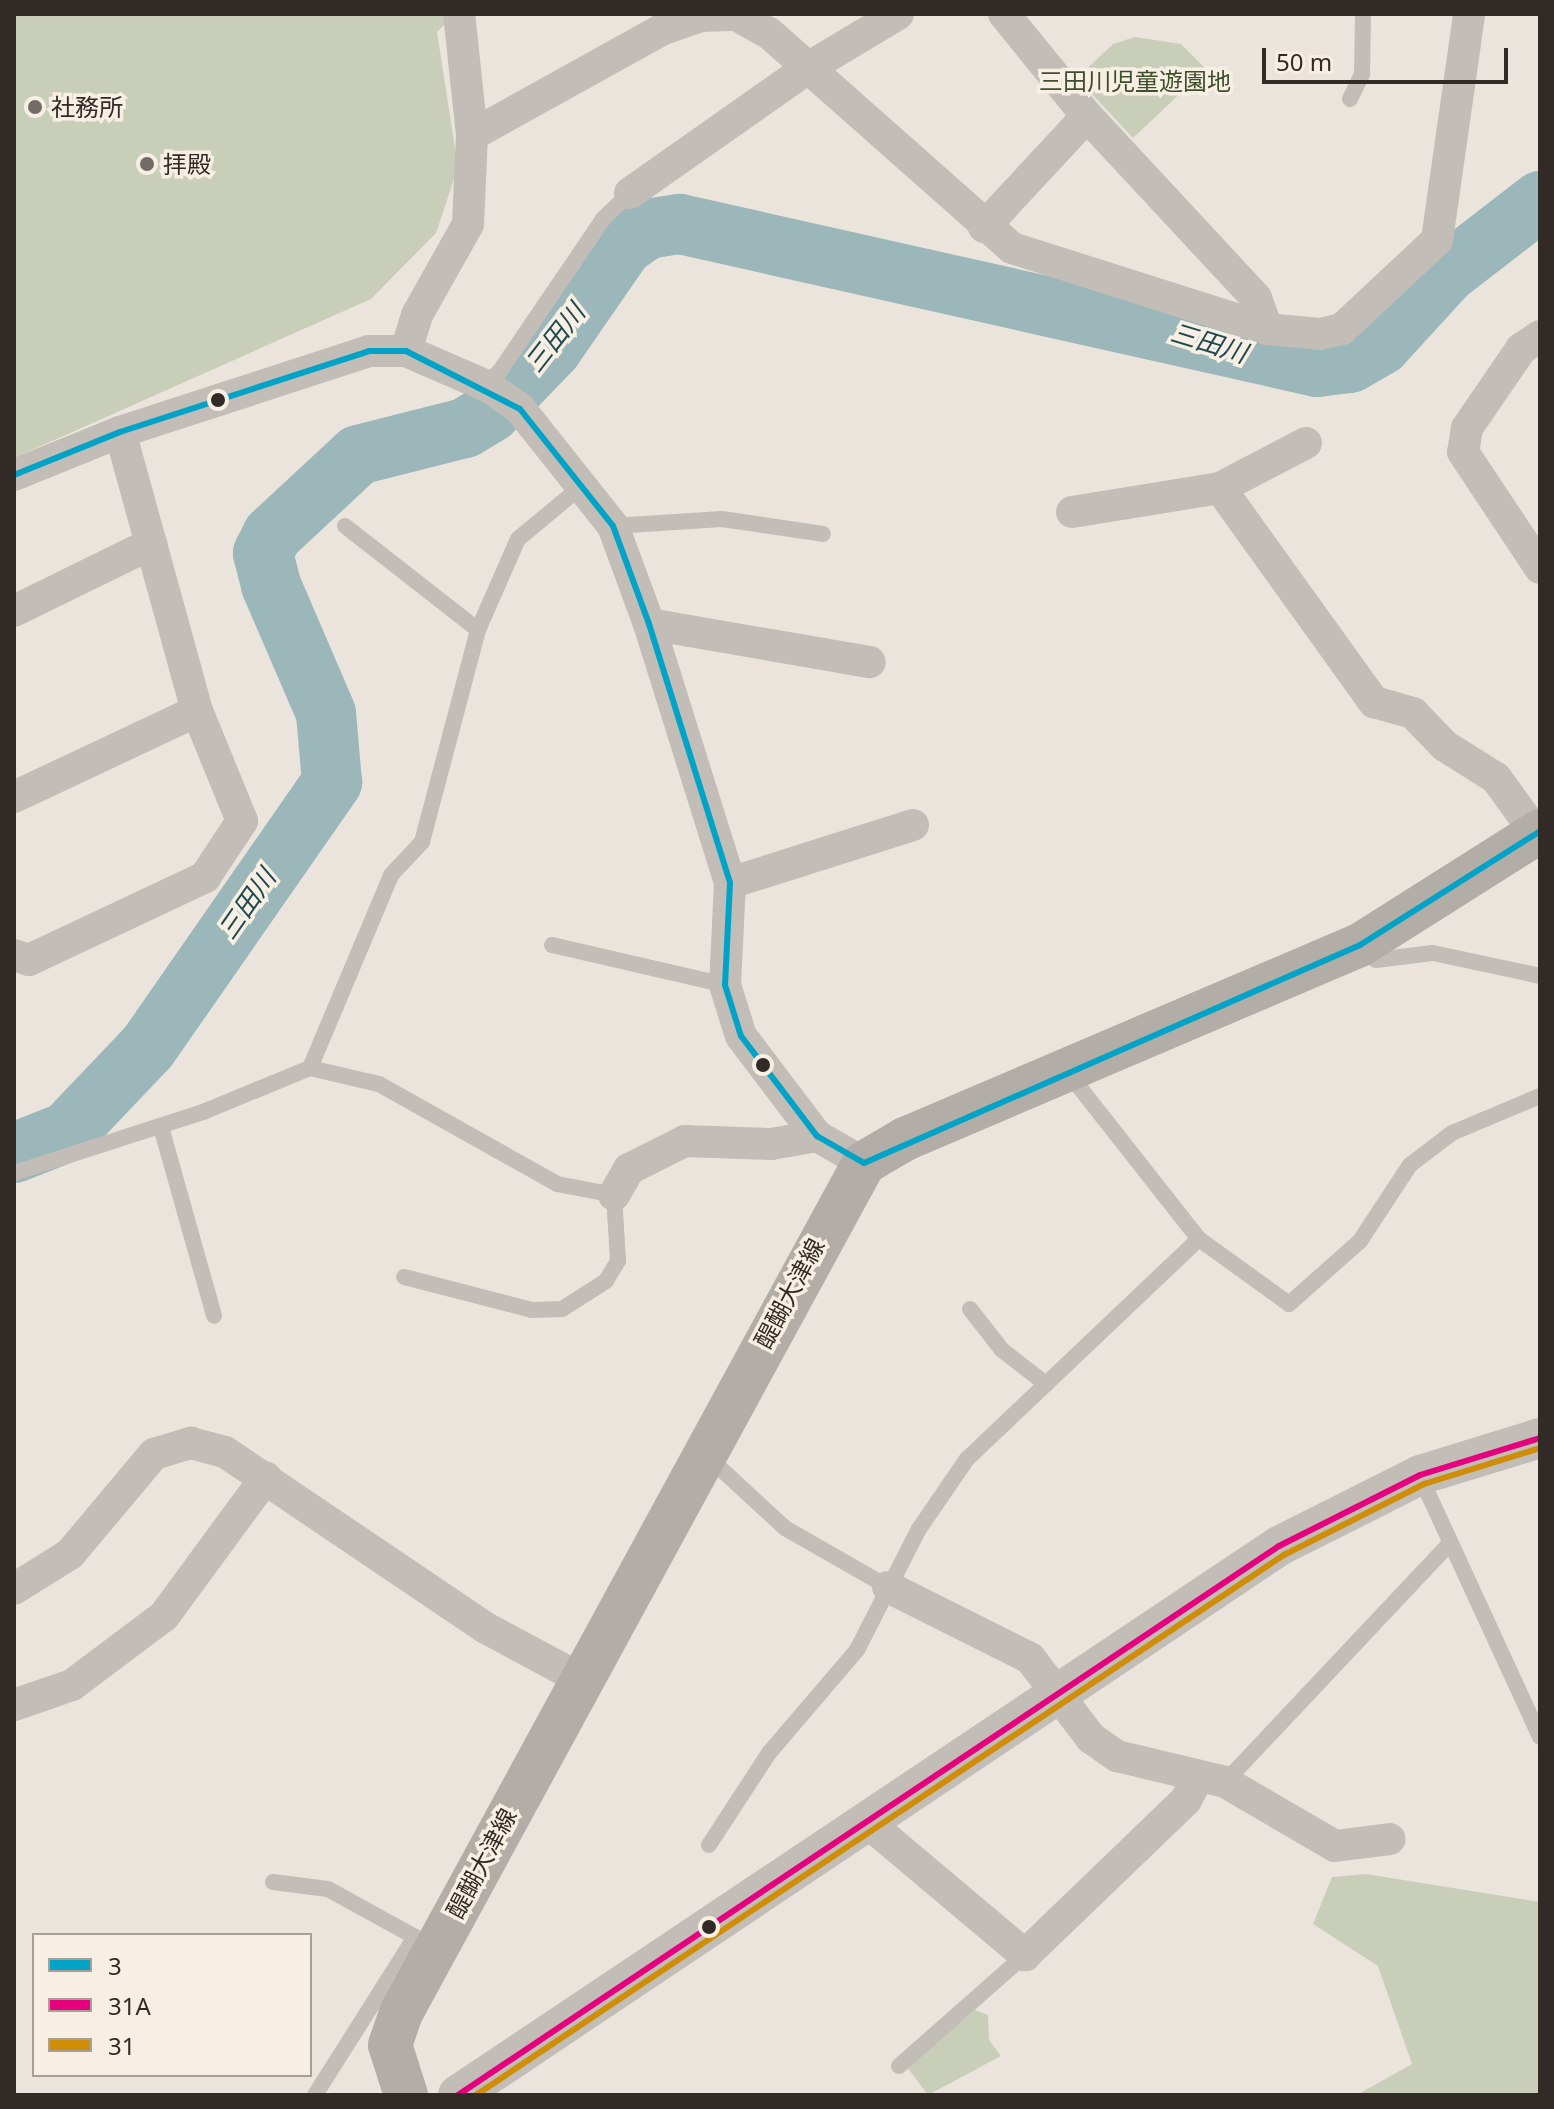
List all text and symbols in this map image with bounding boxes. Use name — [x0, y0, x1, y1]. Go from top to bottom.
scale bar — [1266, 32, 1512, 82]
text: 50 m — [1276, 45, 1332, 78]
park label: 三田川児童遊園地 — [1039, 67, 1231, 95]
place label: 社務所 — [51, 93, 123, 121]
marker: 社務所 — [26, 98, 44, 116]
place label: 拝殿 — [163, 150, 211, 178]
marker: 拝殿 — [138, 155, 156, 173]
water label: 三田川 — [519, 298, 591, 378]
water label: 三田川 — [1167, 317, 1251, 369]
unlabelled marker — [210, 392, 226, 408]
water label: 三田川 — [212, 863, 282, 945]
unlabelled marker — [755, 1057, 771, 1073]
street label: 醍醐大津線 — [748, 1233, 830, 1353]
street label: 醍醐大津線 — [440, 1803, 522, 1923]
unlabelled marker — [701, 1919, 717, 1935]
legend — [32, 1933, 312, 2077]
text: 3 — [108, 1949, 122, 1982]
text: 31A — [108, 1989, 151, 2022]
text: 31 — [108, 2029, 135, 2062]

